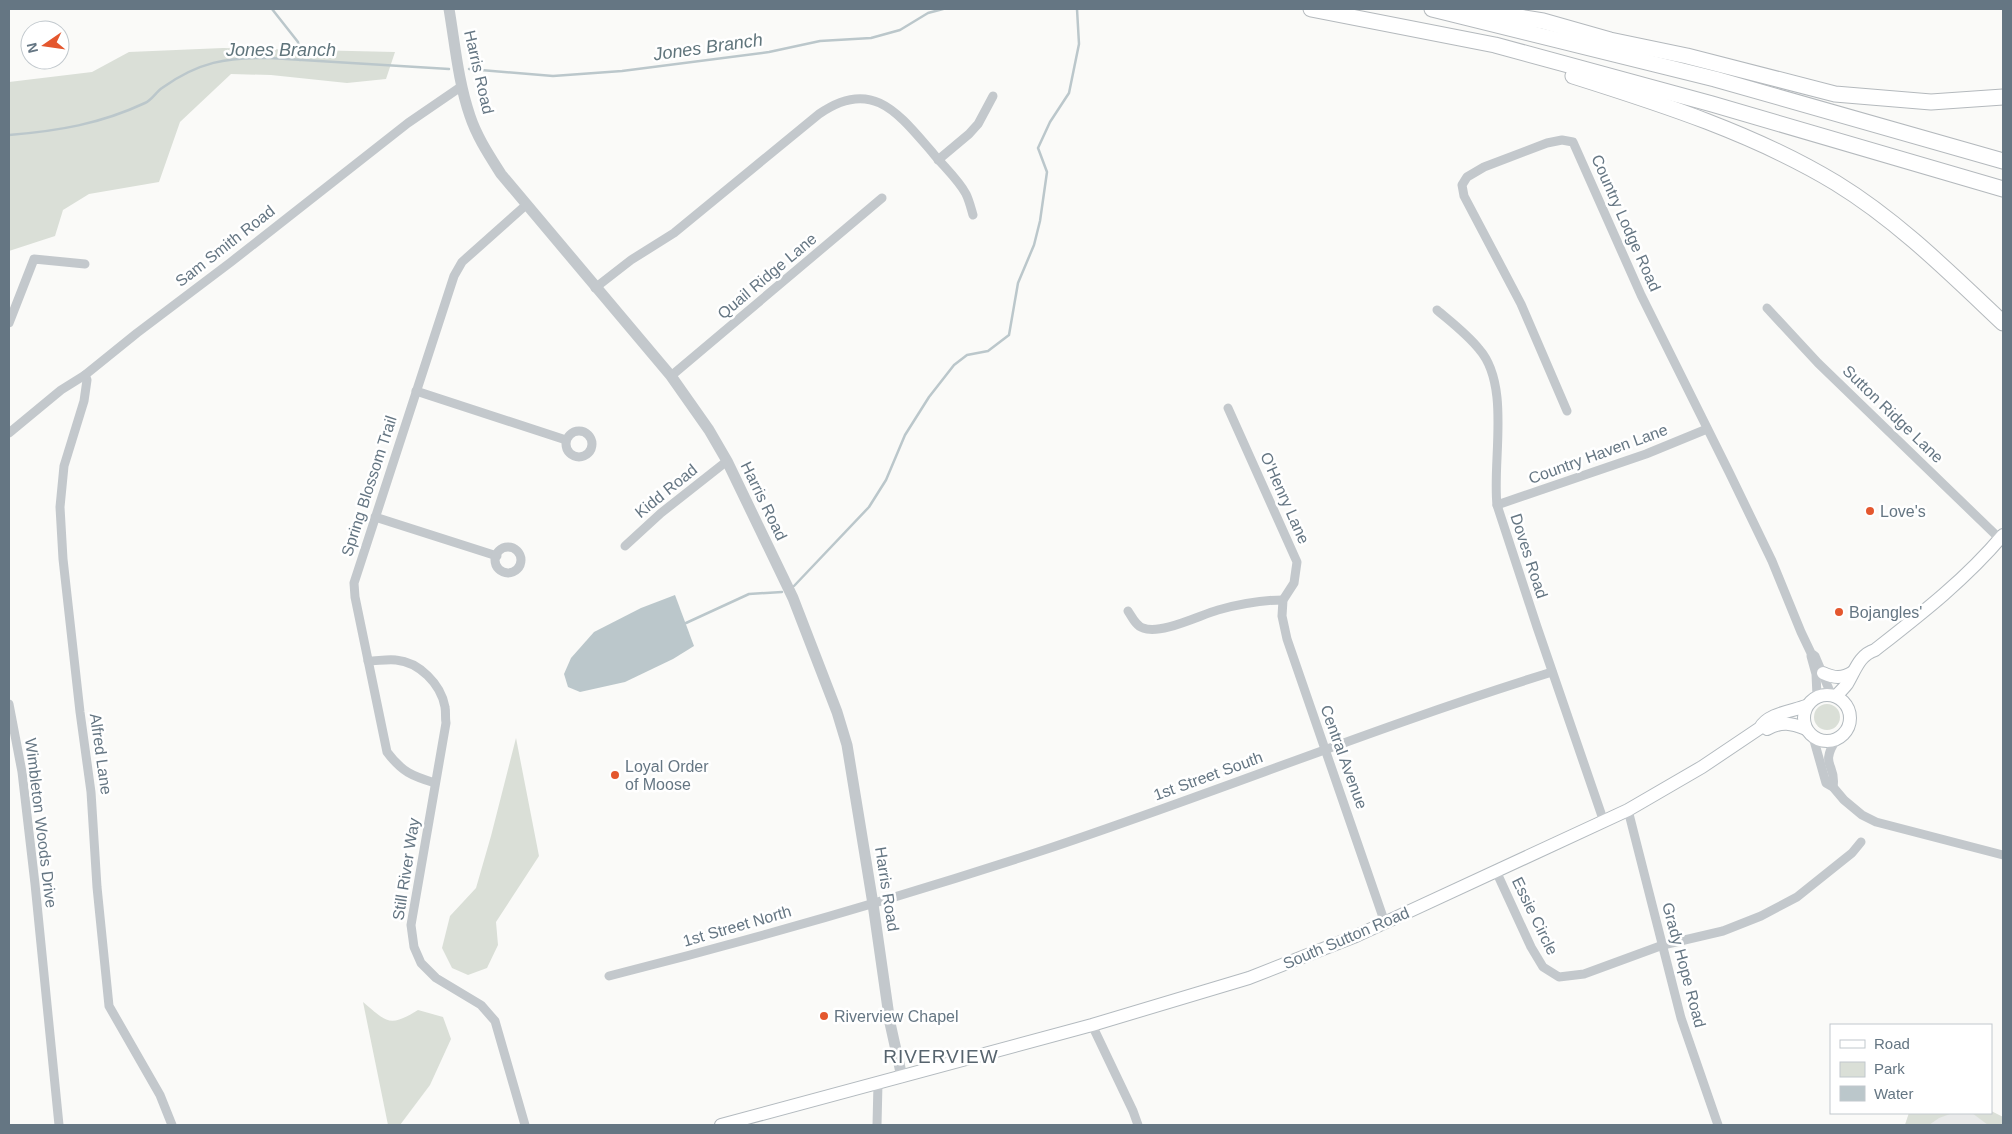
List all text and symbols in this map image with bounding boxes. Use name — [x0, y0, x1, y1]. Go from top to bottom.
north arrow — [20, 20, 70, 70]
street label: Harris Road — [461, 29, 497, 115]
water label: Jones Branch — [651, 29, 764, 65]
water label: Jones Branch — [225, 40, 336, 60]
text: N — [23, 41, 41, 55]
street label: Country Lodge Road — [1588, 152, 1664, 294]
street label: Sam Smith Road — [172, 202, 278, 290]
street label: Quail Ridge Lane — [714, 230, 820, 322]
street label: Sutton Ridge Lane — [1839, 362, 1947, 466]
street label: Spring Blossom Trail — [338, 414, 400, 558]
street label: Country Haven Lane — [1526, 421, 1670, 487]
street label: O'Henry Lane — [1257, 450, 1313, 546]
street label: Harris Road — [738, 459, 790, 543]
street label: Kidd Road — [632, 461, 700, 521]
place label: Love's — [1880, 503, 1926, 520]
marker: Love's — [1864, 505, 1876, 517]
street label: Doves Road — [1507, 512, 1551, 600]
place label: Bojangles' — [1849, 604, 1922, 621]
marker: Bojangles' — [1833, 606, 1845, 618]
street label: Central Avenue — [1317, 703, 1371, 811]
street label: Alfred Lane — [87, 712, 115, 796]
street label: Wimbleton Woods Drive — [22, 737, 60, 909]
street label: 1st Street South — [1151, 748, 1265, 804]
place label: Loyal Order of Moose — [625, 758, 709, 793]
marker: Loyal Order of Moose — [609, 769, 621, 781]
street label: Still River Way — [390, 817, 422, 921]
street label: Harris Road — [872, 846, 902, 932]
street label: Essie Circle — [1509, 874, 1561, 958]
street label: Grady Hope Road — [1659, 901, 1709, 1029]
street label: 1st Street North — [681, 902, 793, 950]
street label: South Sutton Road — [1280, 904, 1412, 972]
place label: Riverview Chapel — [834, 1008, 959, 1025]
marker: Riverview Chapel — [818, 1010, 830, 1022]
legend — [1830, 1024, 1992, 1114]
text: Road — [1874, 1035, 1910, 1052]
district label: RIVERVIEW — [883, 1046, 999, 1067]
text: Park — [1874, 1060, 1905, 1077]
text: Water — [1874, 1085, 1913, 1102]

